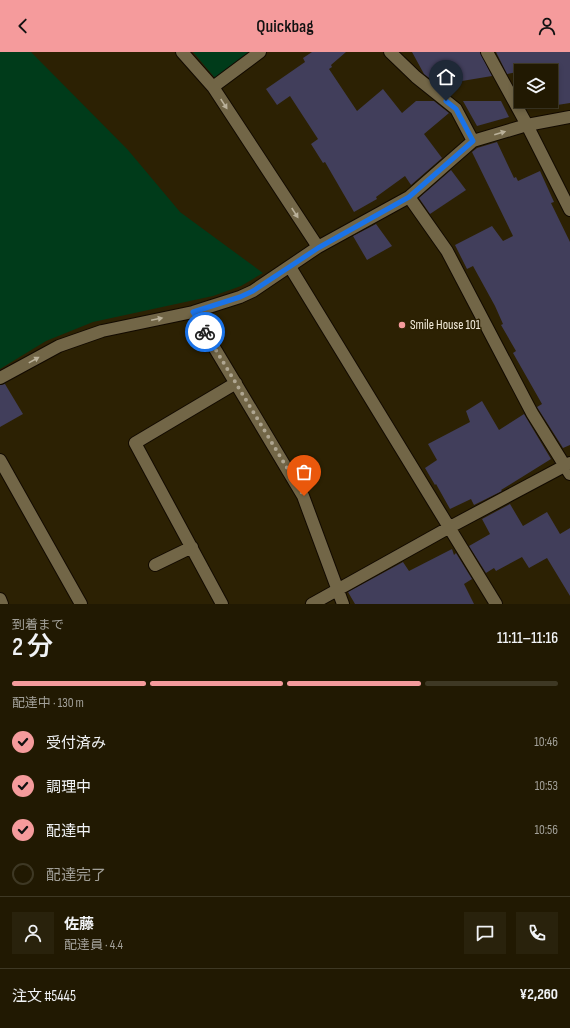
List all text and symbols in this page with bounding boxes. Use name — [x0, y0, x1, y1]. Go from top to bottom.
icon: back — [12, 15, 34, 37]
icon: person — [536, 15, 558, 37]
text: Quickbag — [256, 16, 314, 37]
pin — [429, 60, 463, 101]
map controls — [514, 64, 558, 108]
button: layers — [514, 64, 558, 108]
icon: home — [435, 66, 457, 88]
one-way arrow — [220, 99, 228, 109]
one-way arrow — [494, 130, 506, 136]
one-way arrow — [291, 208, 299, 218]
courier — [185, 312, 225, 352]
one-way arrow — [151, 316, 163, 322]
place label: Smile House 101 — [410, 317, 481, 333]
marker: Smile House 101 — [397, 320, 407, 330]
icon: bike — [194, 321, 216, 343]
one-way arrow — [28, 356, 40, 363]
pin — [287, 455, 321, 496]
icon: bag — [293, 461, 315, 483]
text: 到着まで — [12, 617, 64, 633]
text: 11:11–11:16 — [497, 629, 558, 648]
text: 2 分 — [12, 632, 53, 663]
text: 配達中 · 130 m — [12, 695, 84, 711]
icon: check — [12, 731, 34, 753]
text: 受付済み — [46, 734, 106, 753]
text: 10:46 — [534, 734, 558, 750]
icon: check — [12, 775, 34, 797]
text: 調理中 — [46, 778, 91, 797]
text: 10:53 — [535, 778, 558, 794]
icon: check — [12, 819, 34, 841]
text: 配達中 — [46, 822, 91, 841]
text: 10:56 — [534, 822, 558, 838]
text: 配達完了 — [46, 866, 106, 885]
button: person — [12, 912, 54, 954]
button: chat — [464, 912, 506, 954]
button: phone — [516, 912, 558, 954]
text: 佐藤 — [64, 915, 94, 934]
text: 配達員 · 4.4 — [64, 937, 123, 953]
text: ¥2,260 — [519, 985, 558, 1004]
text: 注文 #5445 — [12, 987, 76, 1006]

